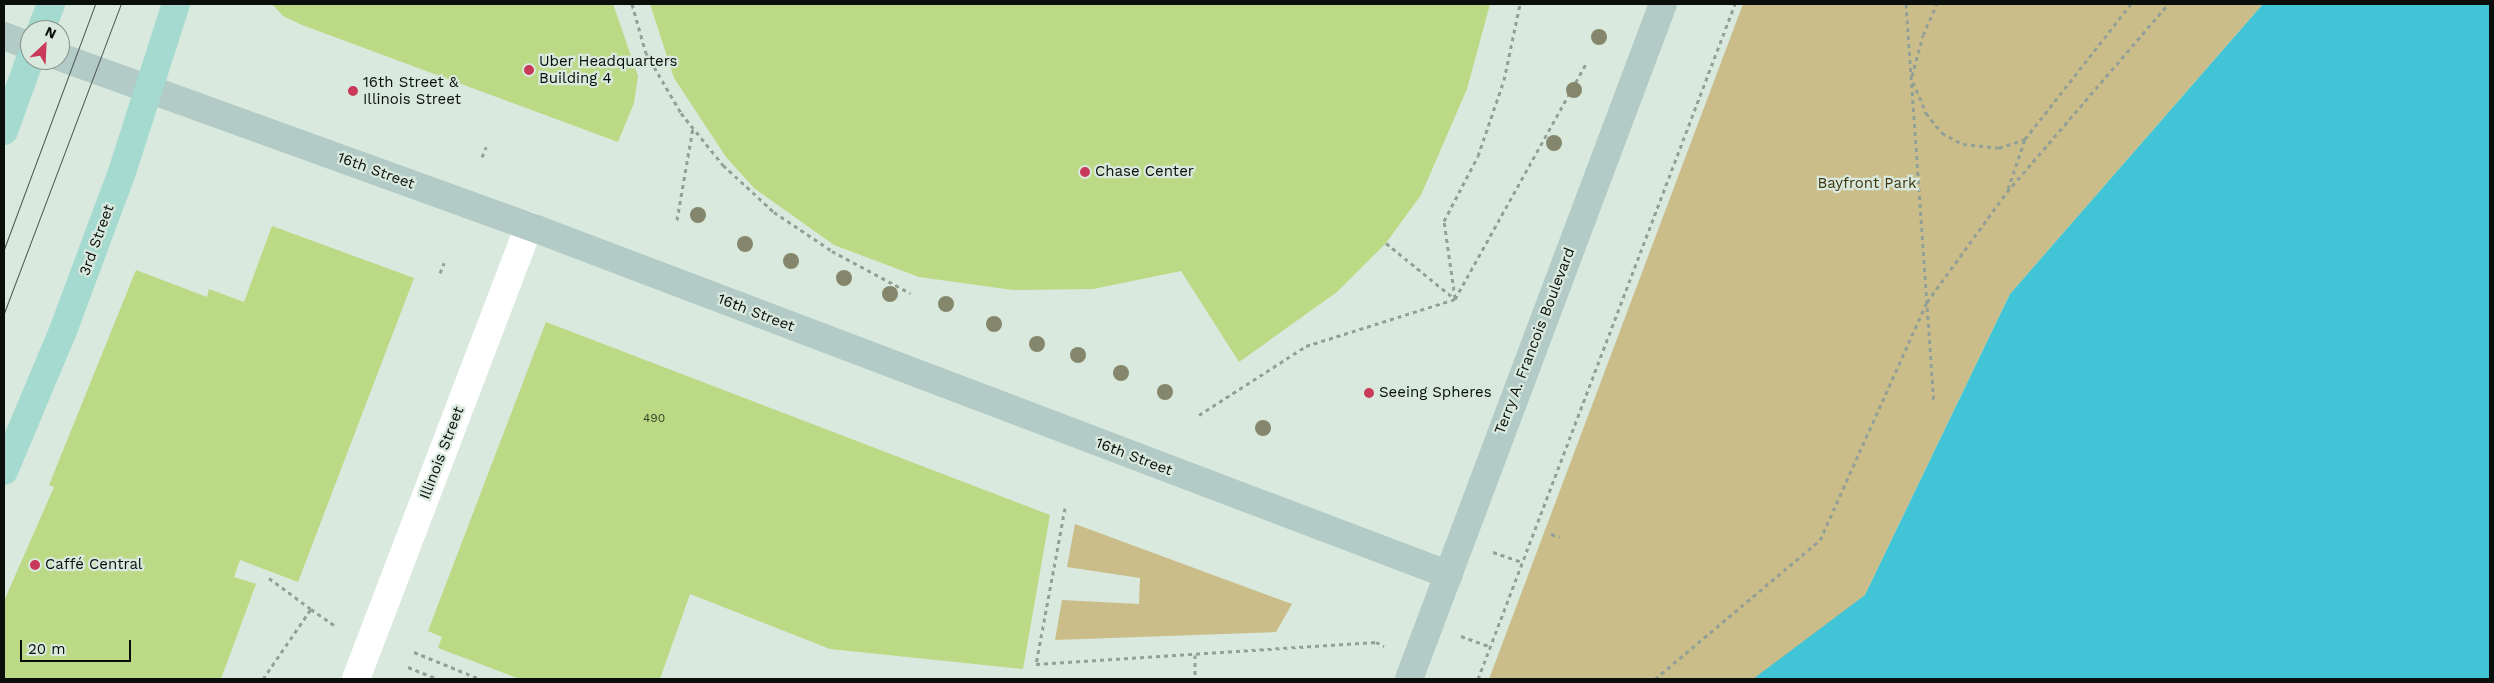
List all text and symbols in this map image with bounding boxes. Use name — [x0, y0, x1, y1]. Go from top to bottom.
north arrow — [20, 20, 70, 70]
text: N — [43, 23, 59, 42]
place label: Uber Headquarters Building 4 — [539, 52, 678, 87]
marker: Uber Headquarters Building 4 — [523, 64, 535, 76]
place label: 16th Street & Illinois Street — [363, 73, 461, 108]
marker: 16th Street & Illinois Street — [347, 85, 359, 97]
street label: 16th Street — [335, 149, 417, 193]
place label: Chase Center — [1095, 163, 1194, 181]
marker: Chase Center — [1079, 166, 1091, 178]
park label: Bayfront Park — [1817, 175, 1917, 193]
street label: 3rd Street — [76, 202, 118, 278]
street label: Terry A. Francois Boulevard — [1491, 245, 1579, 437]
street label: 16th Street — [715, 290, 797, 336]
place label: Seeing Spheres — [1379, 384, 1492, 402]
marker: Seeing Spheres — [1363, 387, 1375, 399]
street label: Illinois Street — [416, 404, 468, 502]
house number: 490 — [643, 412, 665, 426]
street label: 16th Street — [1093, 434, 1175, 480]
place label: Caffé Central — [45, 556, 142, 574]
marker: Caffé Central — [29, 559, 41, 571]
scale bar — [22, 630, 134, 662]
text: 20 m — [28, 640, 66, 658]

